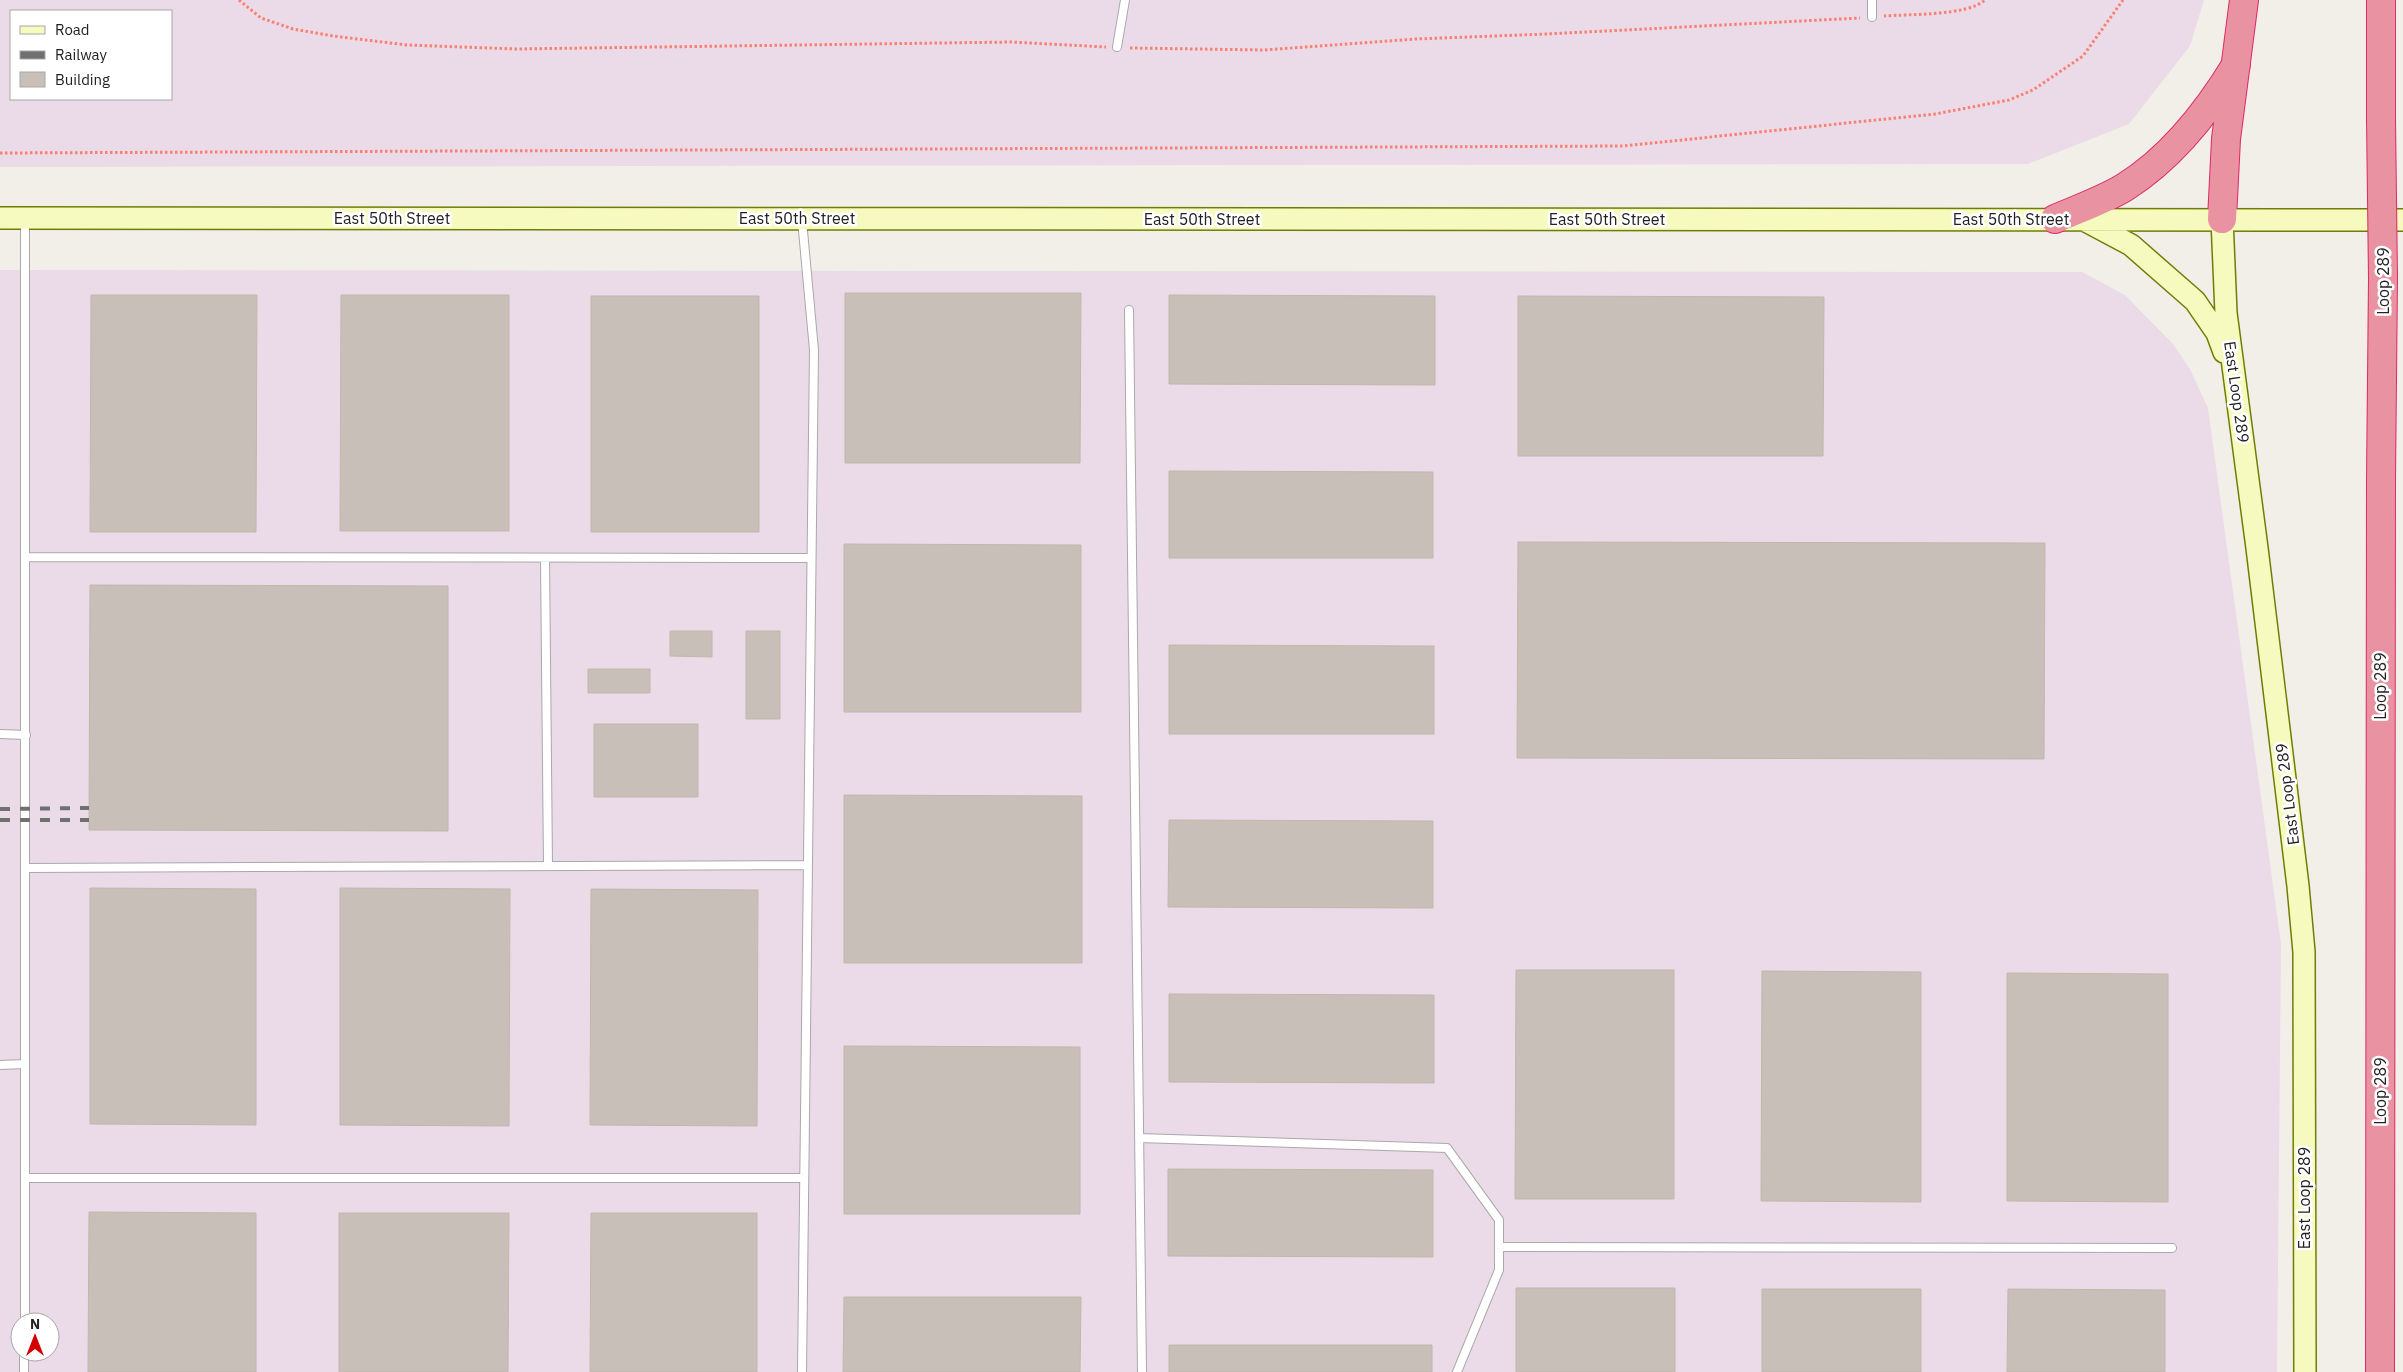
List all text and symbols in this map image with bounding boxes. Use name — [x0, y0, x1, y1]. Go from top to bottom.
legend — [10, 10, 172, 100]
text: Road — [55, 20, 90, 39]
text: Railway — [55, 45, 108, 64]
text: Building — [55, 70, 110, 89]
street label: East 50th Street — [334, 208, 450, 228]
street label: East 50th Street — [739, 208, 855, 228]
street label: East 50th Street — [1144, 209, 1260, 229]
street label: East 50th Street — [1549, 209, 1665, 229]
street label: East 50th Street — [1953, 209, 2069, 229]
street label: Loop 289 — [2373, 247, 2393, 315]
street label: East Loop 289 — [2220, 340, 2254, 444]
street label: Loop 289 — [2370, 652, 2390, 720]
street label: East Loop 289 — [2271, 742, 2303, 846]
street label: Loop 289 — [2370, 1057, 2390, 1125]
street label: East Loop 289 — [2294, 1147, 2314, 1249]
north arrow — [10, 1312, 60, 1362]
text: N — [30, 1315, 40, 1333]

